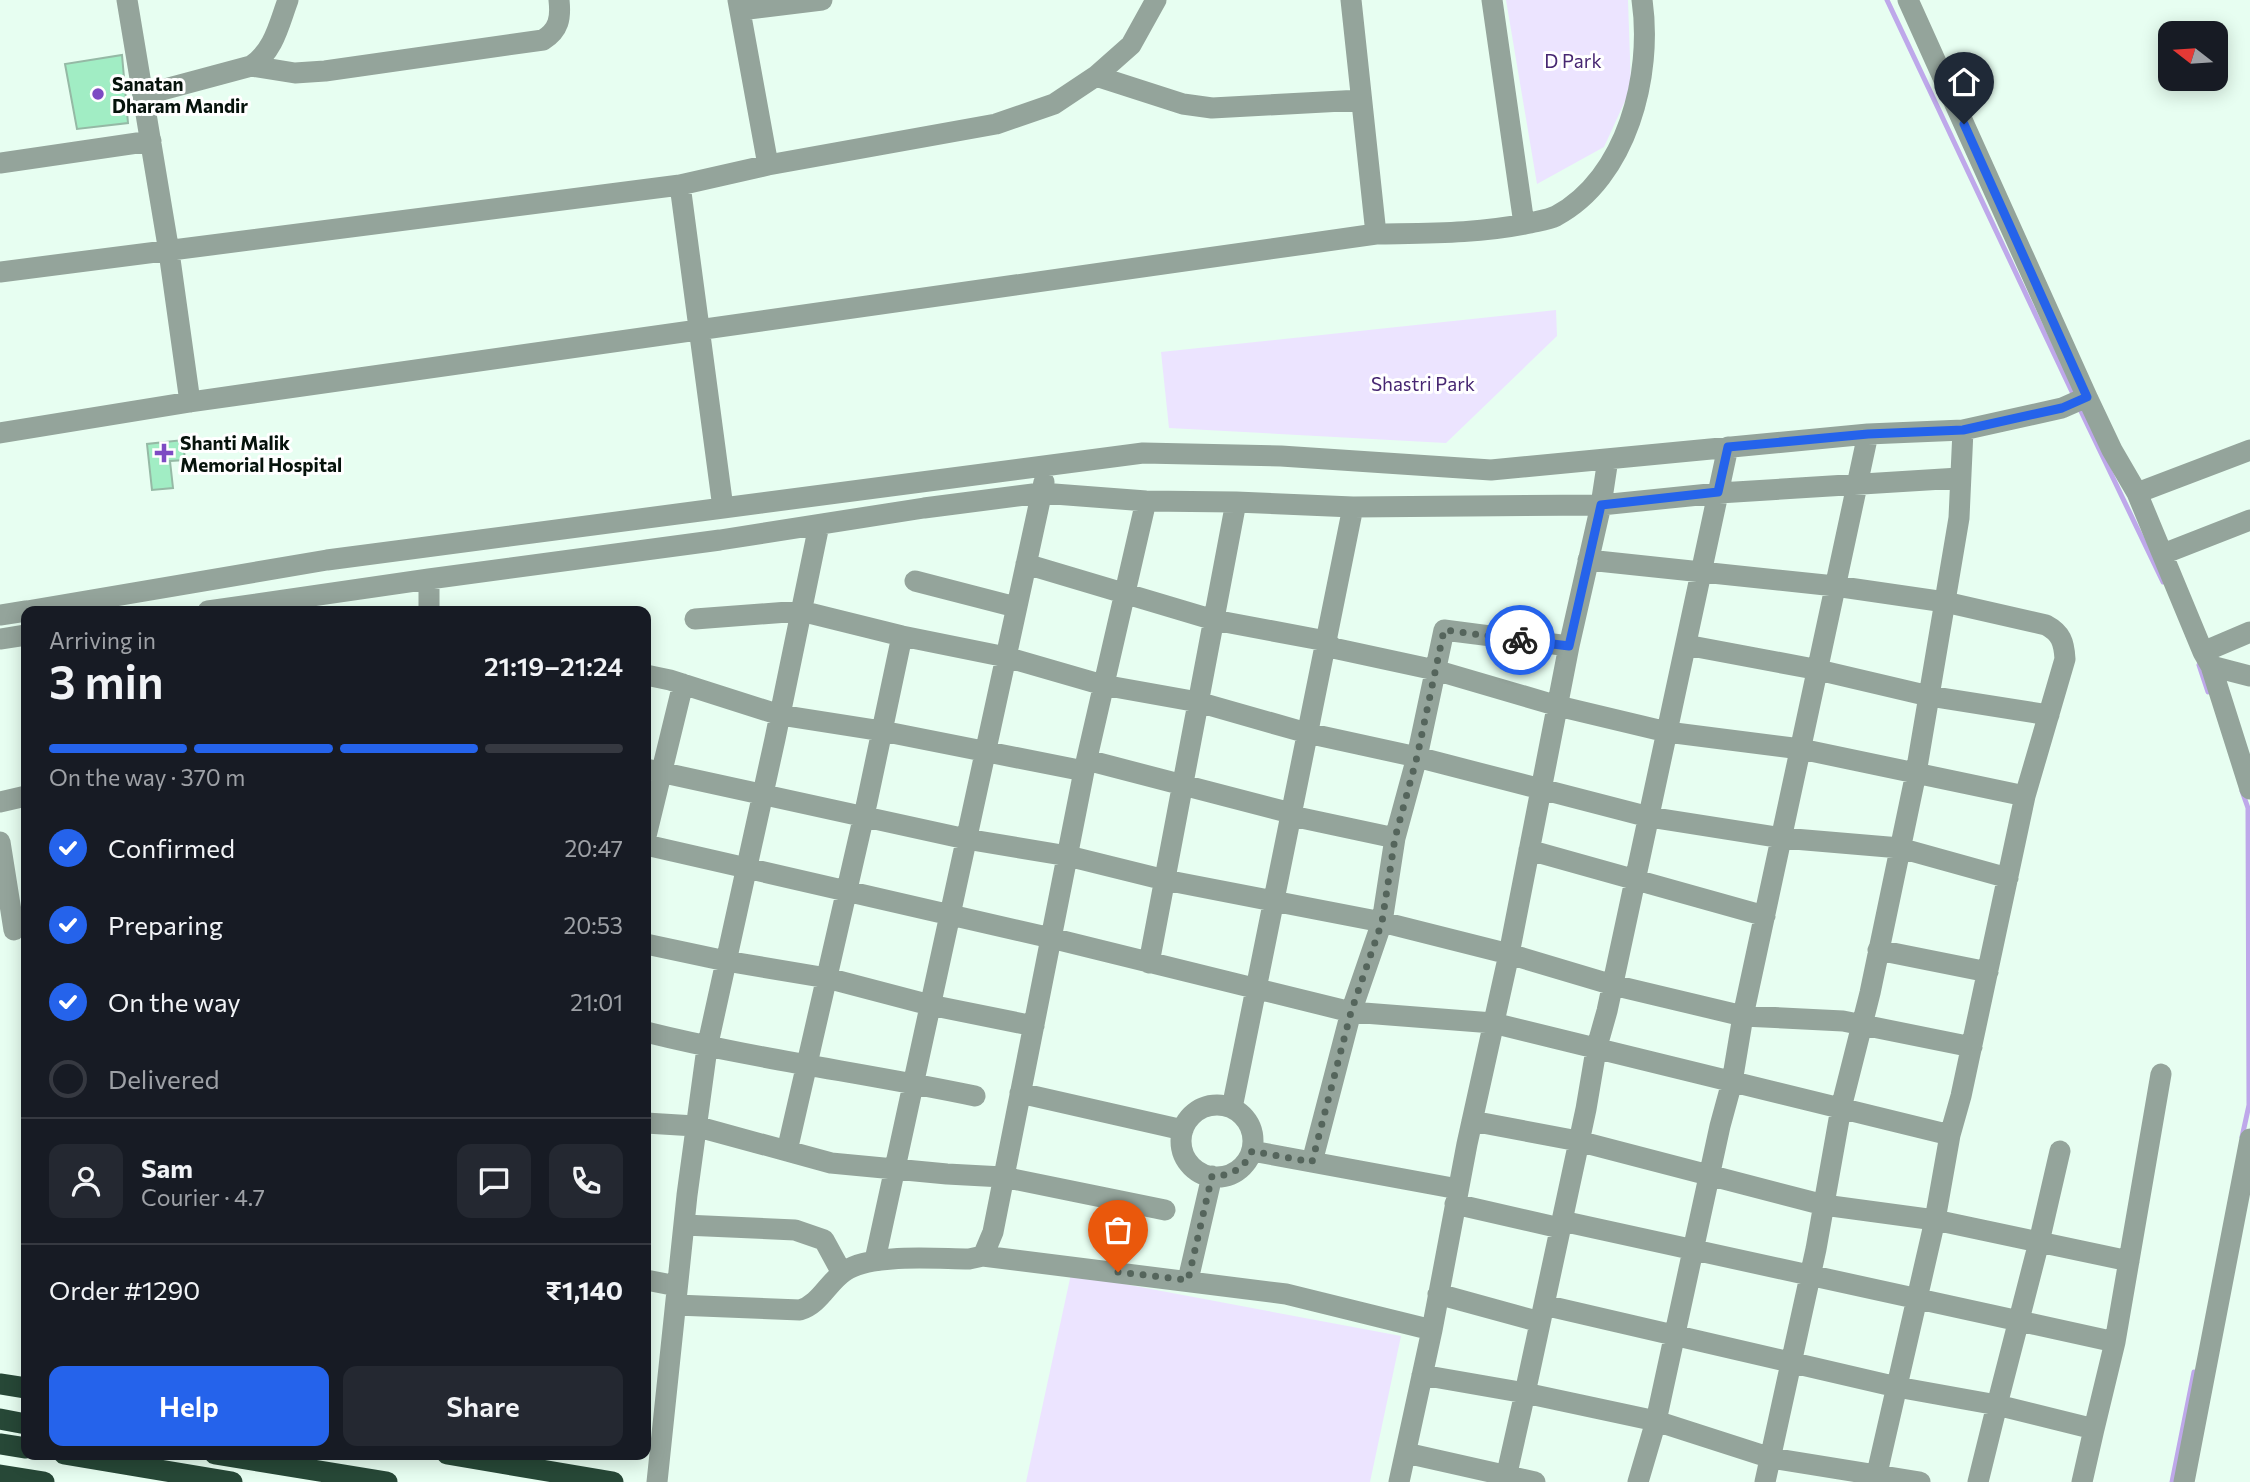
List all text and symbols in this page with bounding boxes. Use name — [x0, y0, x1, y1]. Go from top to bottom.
north arrow — [2158, 21, 2228, 91]
map controls — [2158, 21, 2228, 91]
park label: D Park — [1544, 49, 1602, 72]
pin — [1934, 52, 1994, 124]
icon: home — [1945, 63, 1983, 101]
place label: Sanatan Dharam Mandir — [112, 72, 248, 117]
marker: Sanatan Dharam Mandir — [90, 86, 106, 102]
park label: Shastri Park — [1371, 372, 1475, 395]
place label: Shanti Malik Memorial Hospital — [180, 431, 342, 476]
marker: Shanti Malik Memorial Hospital — [154, 443, 174, 463]
courier — [1485, 605, 1555, 675]
icon: bike — [1501, 621, 1539, 659]
text: Arriving in — [49, 626, 156, 654]
text: 21:19–21:24 — [484, 650, 623, 681]
text: 3 min — [49, 652, 164, 708]
text: On the way · 370 m — [49, 763, 245, 791]
icon: check — [49, 829, 87, 867]
text: Confirmed — [108, 832, 235, 863]
text: 20:47 — [564, 834, 623, 862]
icon: check — [49, 906, 87, 944]
text: Preparing — [108, 909, 223, 940]
text: 20:53 — [564, 911, 623, 939]
icon: check — [49, 983, 87, 1021]
text: On the way — [108, 986, 241, 1017]
text: 21:01 — [570, 988, 623, 1016]
text: Delivered — [108, 1063, 219, 1094]
button: person — [49, 1144, 123, 1218]
button: chat — [457, 1144, 531, 1218]
button: phone — [549, 1144, 623, 1218]
text: Sam — [141, 1152, 193, 1183]
text: Courier · 4.7 — [141, 1183, 265, 1211]
pin — [1088, 1200, 1148, 1272]
icon: bag — [1099, 1211, 1137, 1249]
text: Order #1290 — [49, 1274, 200, 1305]
text: ₹1,140 — [546, 1274, 623, 1305]
button: Help — [49, 1366, 329, 1446]
button: Share — [343, 1366, 623, 1446]

